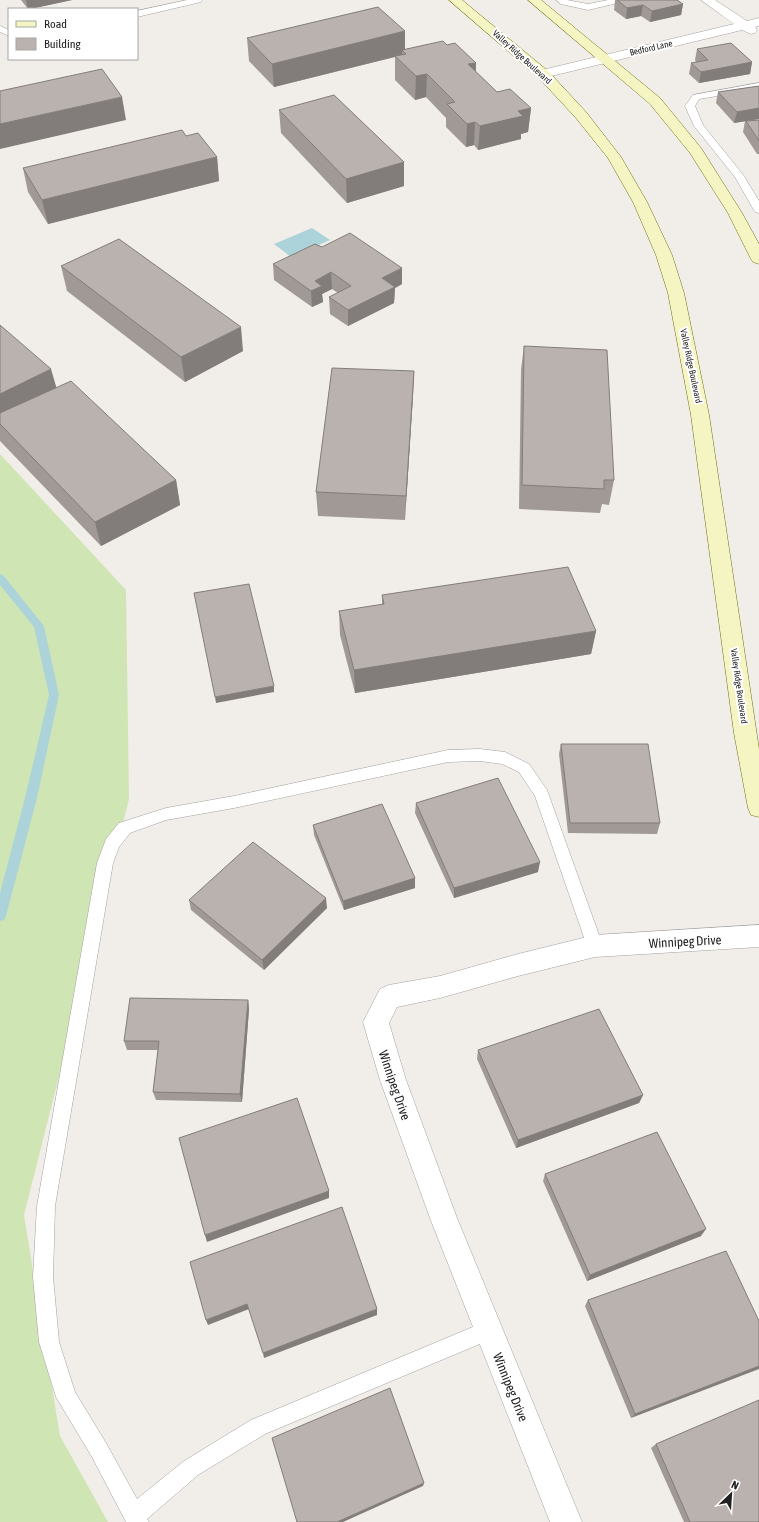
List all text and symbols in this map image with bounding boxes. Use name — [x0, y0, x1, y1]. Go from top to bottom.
legend — [8, 8, 138, 60]
text: Road — [44, 17, 67, 31]
street label: Valley Ridge Boulevard — [491, 28, 553, 86]
text: Building — [44, 37, 82, 51]
street label: Bedford Lane — [629, 38, 673, 58]
street label: Valley Ridge Boulevard — [678, 328, 704, 404]
street label: Valley Ridge Boulevard — [729, 648, 749, 724]
street label: Winnipeg Drive — [648, 932, 722, 951]
street label: Winnipeg Drive — [376, 1048, 413, 1122]
street label: Winnipeg Drive — [490, 1351, 531, 1424]
north arrow — [711, 1474, 751, 1514]
text: N — [730, 1478, 741, 1492]

